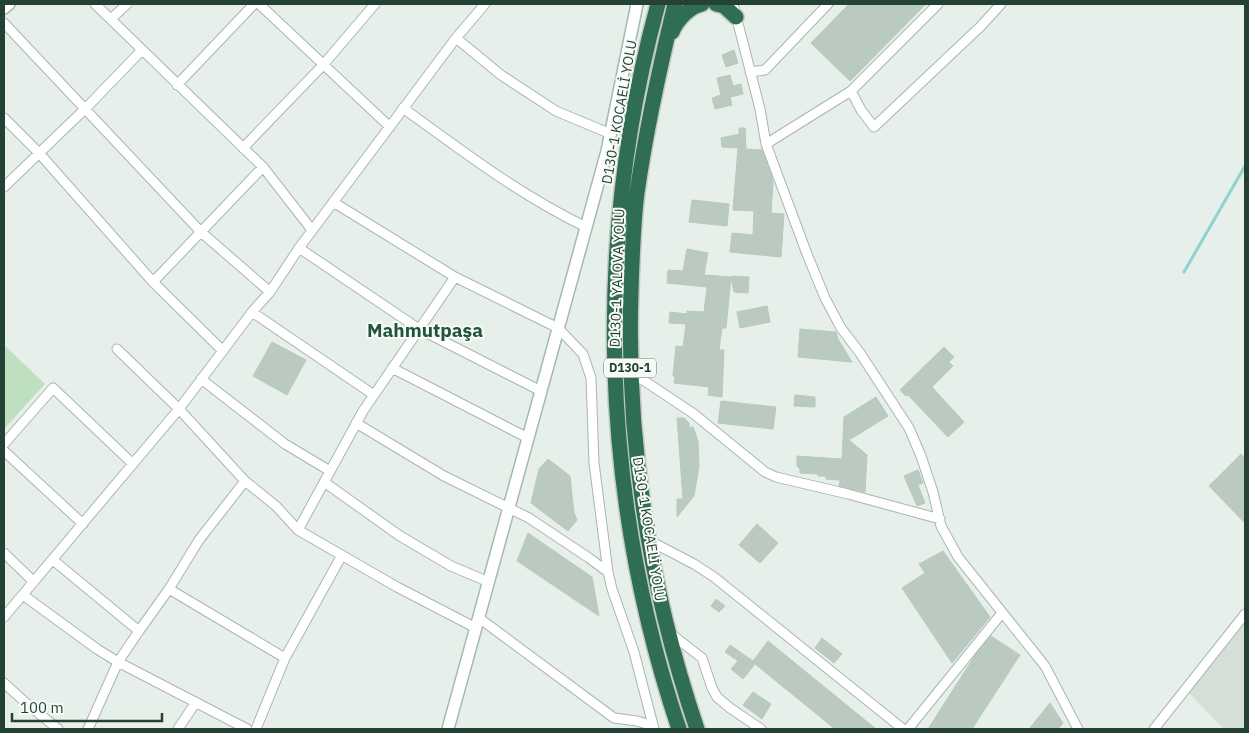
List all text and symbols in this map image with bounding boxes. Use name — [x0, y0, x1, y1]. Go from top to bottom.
street label: D130-1 KOCAELİ YOLU — [597, 39, 641, 185]
street label: D130-1 YALOVA YOLU — [606, 208, 628, 348]
district label: Mahmutpaşa — [367, 318, 483, 342]
road number: D130-1 — [604, 358, 656, 378]
street label: D130-1 KOCAELİ YOLU — [629, 455, 669, 603]
scale bar — [12, 690, 162, 722]
text: 100 m — [20, 698, 64, 717]

